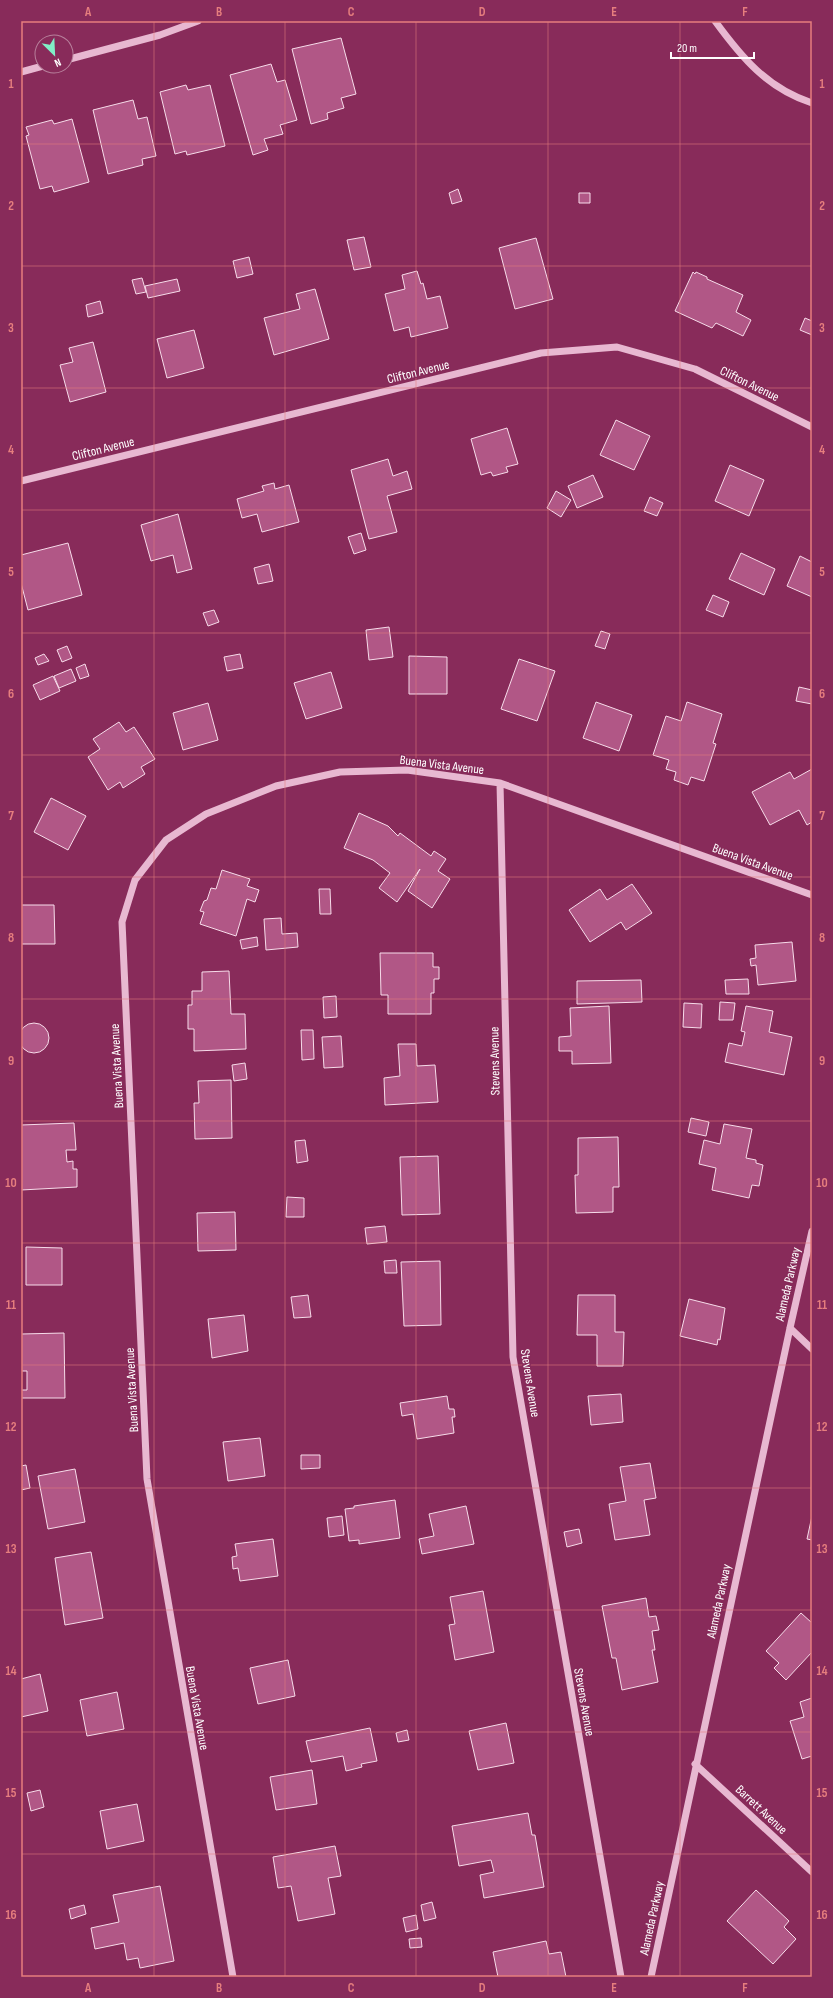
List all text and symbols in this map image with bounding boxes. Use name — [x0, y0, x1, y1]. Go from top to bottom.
text: A — [84, 4, 92, 20]
text: B — [216, 4, 222, 20]
text: C — [348, 4, 355, 20]
text: D — [479, 4, 486, 20]
text: E — [611, 4, 617, 20]
text: F — [742, 4, 748, 20]
north arrow — [34, 34, 74, 74]
scale bar — [671, 34, 754, 60]
text: 20 m — [677, 41, 697, 56]
text: N — [52, 56, 63, 70]
text: 1 — [8, 76, 14, 92]
text: 1 — [819, 76, 825, 92]
text: 2 — [8, 198, 14, 214]
text: 2 — [819, 198, 825, 214]
text: 3 — [8, 320, 14, 336]
text: 3 — [819, 320, 825, 336]
street label: Clifton Avenue — [385, 356, 451, 387]
street label: Clifton Avenue — [717, 363, 782, 405]
street label: Clifton Avenue — [70, 433, 136, 464]
text: 4 — [8, 442, 14, 458]
text: 4 — [819, 442, 825, 458]
text: 5 — [8, 564, 14, 580]
text: 5 — [819, 564, 825, 580]
text: 6 — [8, 686, 14, 702]
text: 6 — [819, 686, 825, 702]
street label: Buena Vista Avenue — [399, 752, 485, 778]
text: 7 — [8, 808, 14, 824]
text: 7 — [819, 808, 825, 824]
street label: Buena Vista Avenue — [710, 840, 795, 884]
text: 8 — [8, 930, 14, 946]
text: 8 — [819, 930, 825, 946]
street label: Buena Vista Avenue — [107, 1023, 127, 1109]
street label: Stevens Avenue — [486, 1026, 504, 1096]
text: 9 — [8, 1053, 14, 1069]
text: 9 — [819, 1053, 825, 1069]
text: 10 — [5, 1175, 17, 1191]
text: 10 — [816, 1175, 828, 1191]
street label: Alameda Parkway — [771, 1246, 804, 1324]
text: 11 — [6, 1297, 16, 1313]
text: 11 — [817, 1297, 827, 1313]
street label: Buena Vista Avenue — [122, 1347, 142, 1433]
street label: Stevens Avenue — [517, 1348, 543, 1418]
text: 12 — [6, 1419, 17, 1435]
text: 12 — [817, 1419, 828, 1435]
text: 13 — [6, 1541, 17, 1557]
text: 13 — [817, 1541, 828, 1557]
street label: Alameda Parkway — [703, 1563, 735, 1641]
text: 14 — [5, 1663, 17, 1679]
text: 14 — [816, 1663, 828, 1679]
street label: Buena Vista Avenue — [182, 1665, 212, 1751]
street label: Stevens Avenue — [570, 1667, 598, 1737]
street label: Barrett Avenue — [732, 1782, 791, 1838]
text: 15 — [6, 1785, 17, 1801]
text: 15 — [817, 1785, 828, 1801]
street label: Alameda Parkway — [636, 1880, 668, 1958]
text: 16 — [5, 1907, 17, 1923]
text: 16 — [816, 1907, 828, 1923]
text: A — [84, 1980, 92, 1996]
text: B — [216, 1980, 222, 1996]
text: C — [348, 1980, 355, 1996]
text: D — [479, 1980, 486, 1996]
text: E — [611, 1980, 617, 1996]
text: F — [742, 1980, 748, 1996]

